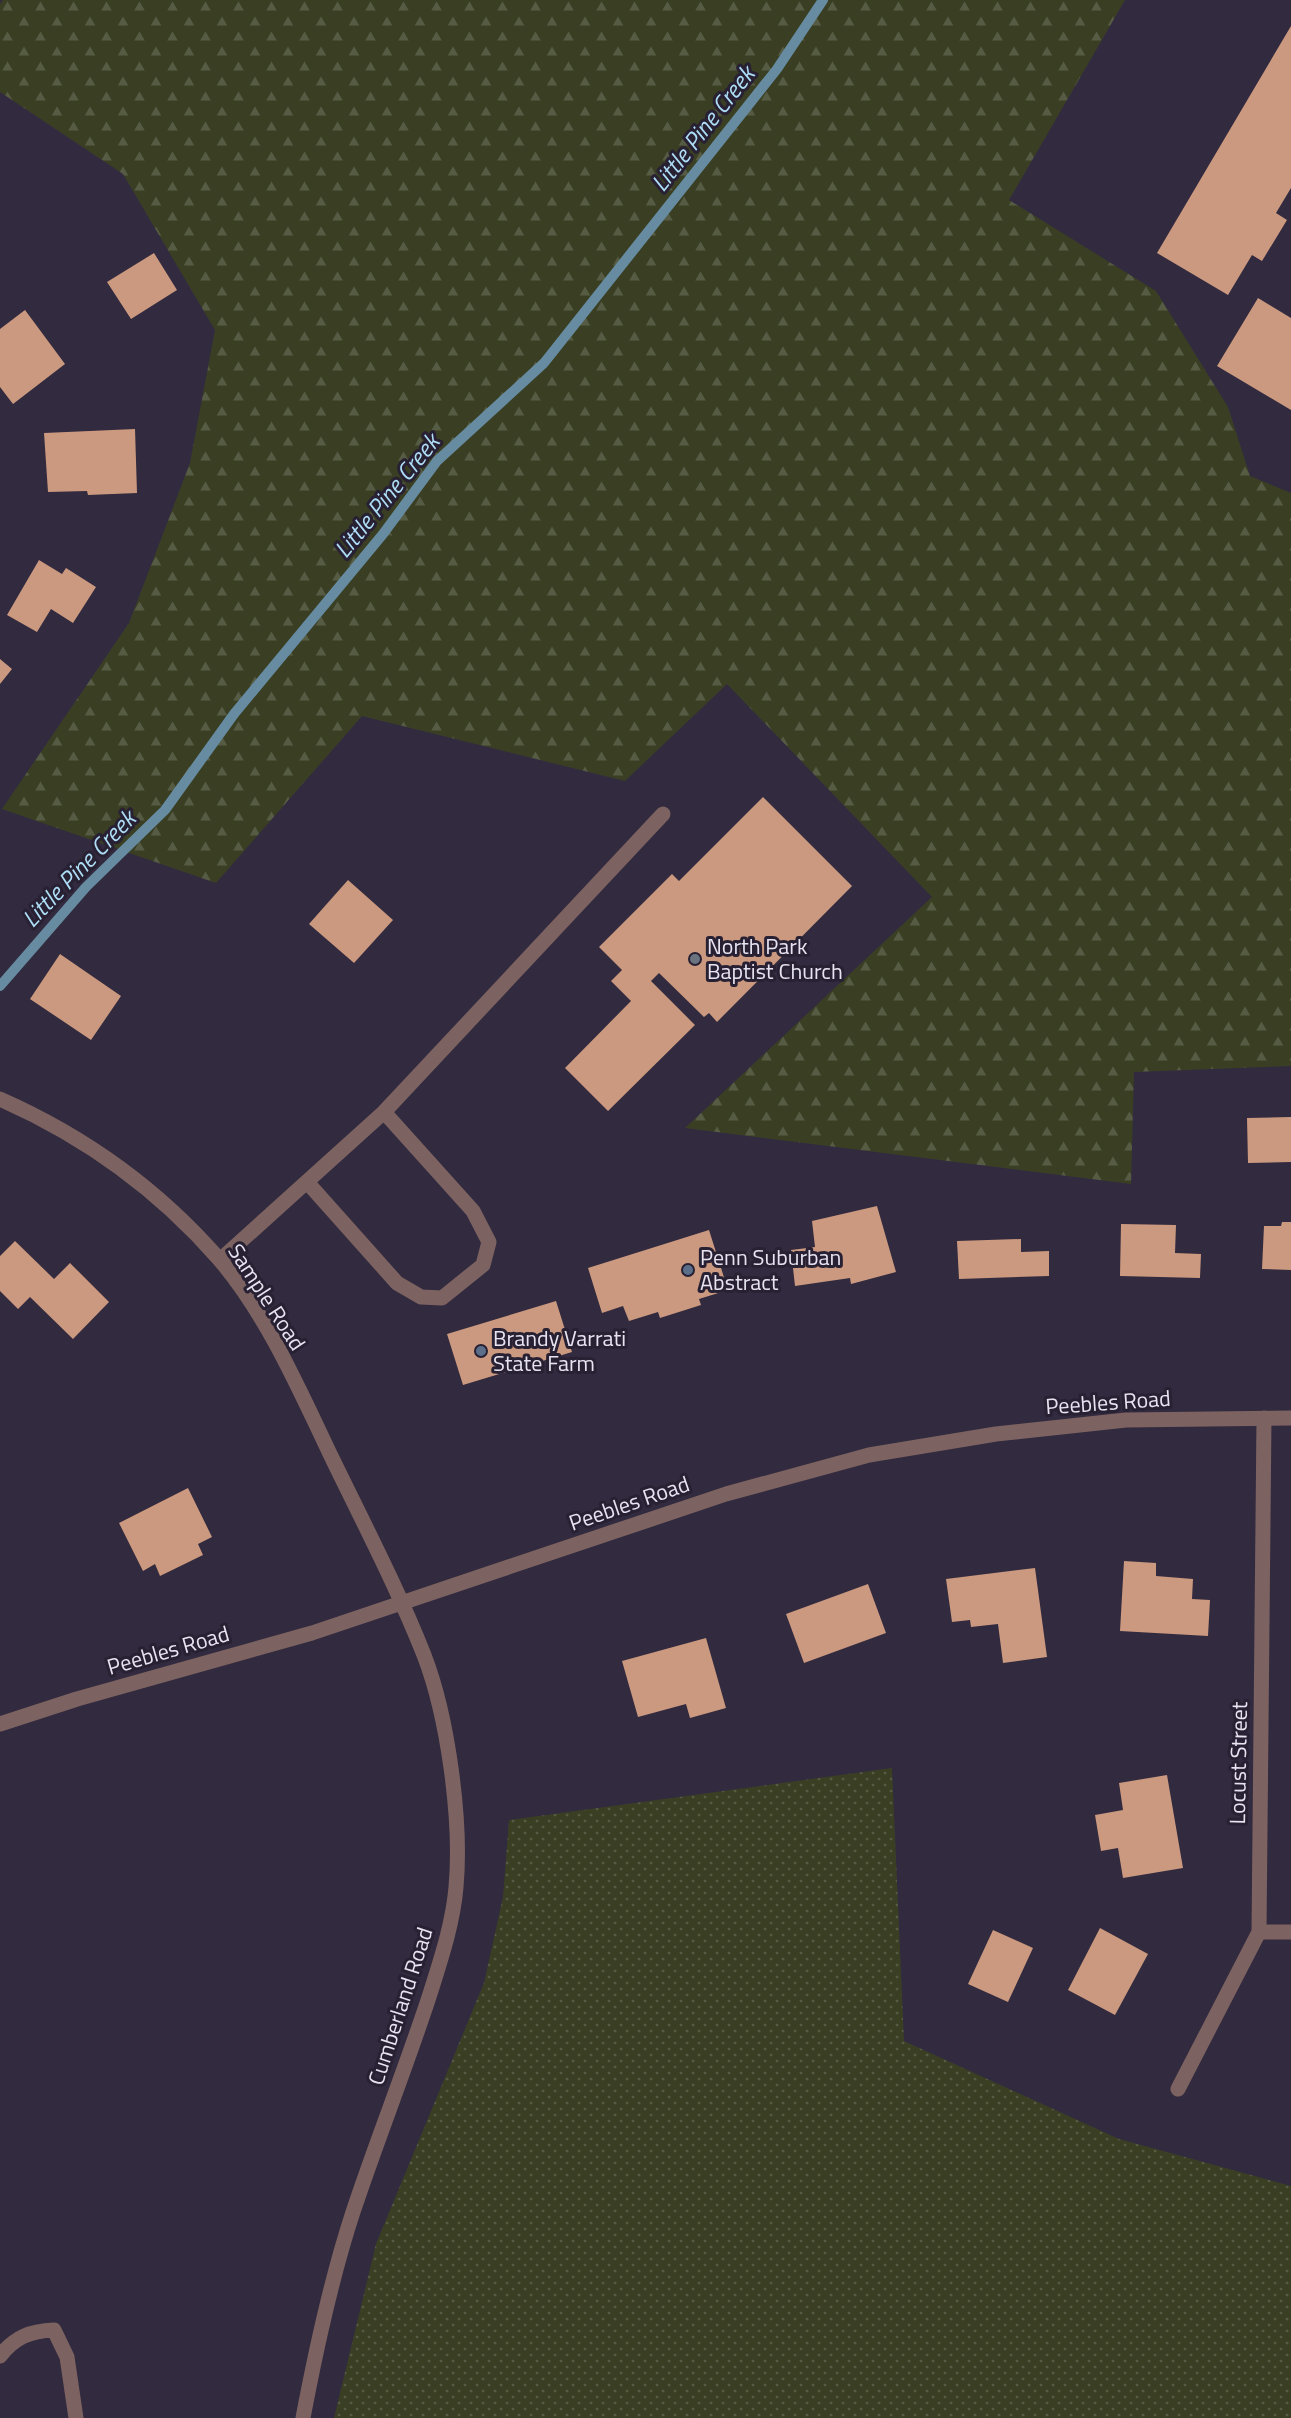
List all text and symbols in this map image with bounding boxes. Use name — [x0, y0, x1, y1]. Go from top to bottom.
water label: Little Pine Creek — [642, 55, 765, 199]
water label: Little Pine Creek — [325, 423, 450, 565]
water label: Little Pine Creek — [13, 799, 146, 935]
place label: North Park Baptist Church — [707, 929, 843, 988]
marker: North Park Baptist Church — [688, 952, 702, 966]
street label: Sample Road — [220, 1237, 314, 1357]
place label: Penn Suburban Abstract — [700, 1240, 841, 1299]
marker: Penn Suburban Abstract — [681, 1263, 695, 1277]
place label: Brandy Varrati State Farm — [493, 1321, 626, 1380]
marker: Brandy Varrati State Farm — [474, 1344, 488, 1358]
street label: Peebles Road — [1044, 1381, 1172, 1423]
street label: Peebles Road — [564, 1466, 694, 1540]
street label: Peebles Road — [103, 1616, 233, 1684]
street label: Locust Street — [1220, 1701, 1256, 1825]
street label: Cumberland Road — [358, 1923, 442, 2089]

